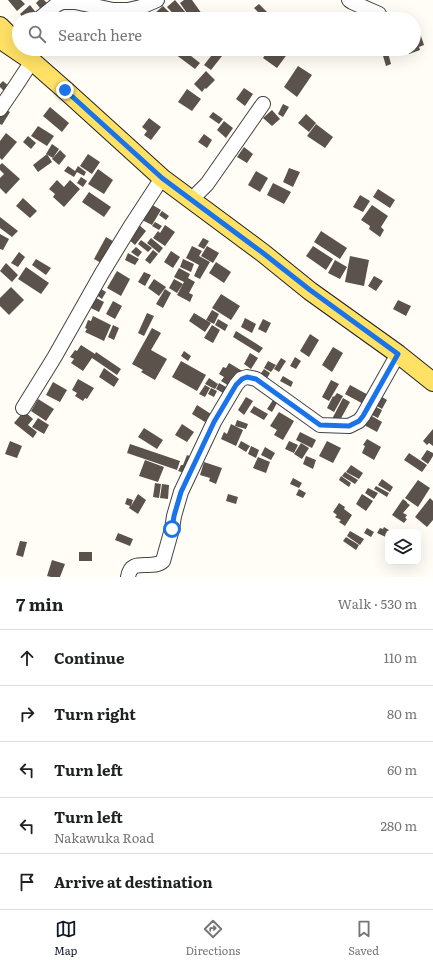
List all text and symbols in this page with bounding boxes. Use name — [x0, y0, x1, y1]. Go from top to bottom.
search box — [12, 12, 421, 56]
icon: search — [26, 23, 48, 45]
text: Search here — [58, 23, 142, 46]
route end — [56, 81, 74, 99]
route start — [163, 520, 181, 538]
map controls — [385, 529, 421, 565]
button: layers — [385, 529, 421, 565]
text: 7 min — [16, 591, 64, 616]
text: Walk · 530 m — [338, 594, 417, 613]
text: Continue — [54, 646, 124, 669]
icon: ahead — [16, 647, 38, 669]
text: 110 m — [384, 648, 417, 667]
text: Turn right — [54, 702, 136, 725]
icon: right — [16, 703, 38, 725]
text: 80 m — [387, 704, 417, 723]
text: Turn left — [54, 758, 123, 781]
icon: left — [16, 759, 38, 781]
text: 60 m — [387, 760, 417, 779]
text: Turn left — [54, 805, 123, 828]
icon: left — [16, 815, 38, 837]
text: 280 m — [381, 816, 417, 835]
text: Nakawuka Road — [54, 828, 154, 847]
text: Arrive at destination — [54, 870, 213, 893]
icon: arrive — [16, 871, 38, 893]
tab: Map — [54, 918, 77, 958]
tab: Directions — [185, 918, 240, 958]
tab: Saved — [348, 918, 379, 958]

